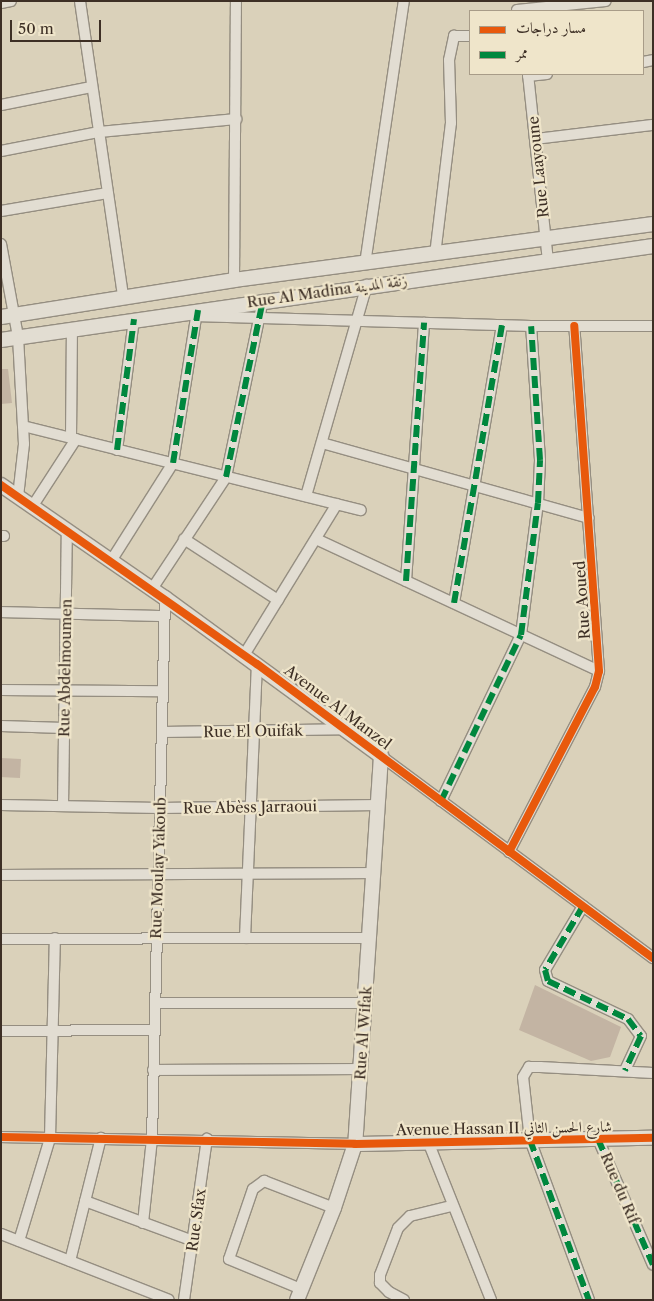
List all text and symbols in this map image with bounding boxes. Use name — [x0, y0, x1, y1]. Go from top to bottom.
scale bar — [12, 10, 104, 42]
legend — [469, 10, 644, 75]
text: مسار دراجات — [516, 18, 586, 37]
text: 50 m — [18, 19, 54, 38]
text: ممر — [516, 43, 528, 62]
street label: Rue Laayoune — [524, 115, 552, 219]
street label: Rue Al Madina زنقة المدينة — [245, 271, 409, 311]
street label: Rue Aoued — [570, 560, 594, 640]
street label: Rue Abdelmoumen — [55, 598, 75, 738]
street label: Avenue Al Manzel — [281, 661, 395, 753]
street label: Rue El Ouifak — [203, 721, 303, 741]
street label: Rue Moulay Yakoub — [147, 796, 169, 940]
street label: Rue Abèss Jarraoui — [182, 797, 318, 817]
street label: Rue Al Wifak — [351, 985, 375, 1081]
street label: Avenue Hassan II شارع الحسن الثاني — [396, 1117, 612, 1139]
street label: Rue du Rif — [597, 1150, 643, 1226]
street label: Rue Sfax — [183, 1187, 209, 1253]

